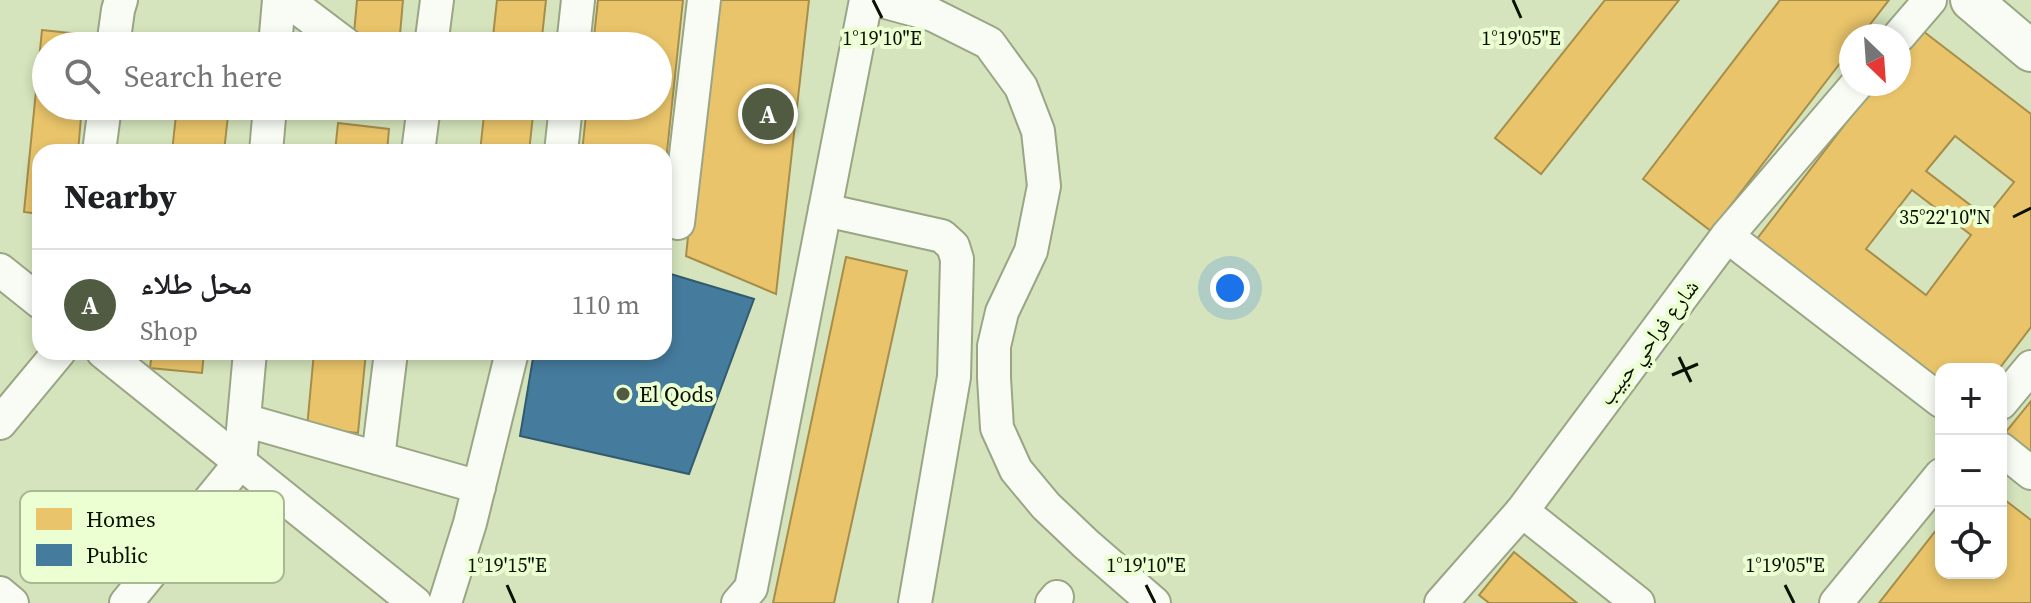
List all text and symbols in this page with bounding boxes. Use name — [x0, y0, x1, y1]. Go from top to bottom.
text: 1°19'10"E — [842, 24, 922, 52]
text: 1°19'05"E — [1481, 24, 1561, 52]
north arrow — [1839, 24, 1911, 96]
search box — [32, 32, 672, 120]
icon: search — [60, 54, 104, 98]
text: Search here — [124, 56, 282, 97]
pin: A — [742, 84, 794, 144]
text: Nearby — [64, 173, 177, 219]
text: 35°22'10"N — [1899, 203, 1991, 231]
text: محل طلاء — [140, 263, 252, 304]
your location — [1210, 268, 1250, 308]
street label: شارع فراحي حبيب — [1591, 273, 1707, 413]
text: A — [81, 287, 99, 323]
text: 110 m — [572, 287, 640, 323]
text: Shop — [140, 313, 198, 349]
map controls — [1935, 363, 2007, 579]
button: + — [1935, 363, 2007, 435]
place label: El Qods — [639, 379, 714, 409]
marker: El Qods — [614, 385, 632, 403]
button: − — [1935, 435, 2007, 507]
legend — [20, 491, 284, 583]
text: Homes — [86, 504, 156, 534]
button: locate — [1935, 507, 2007, 579]
text: Public — [86, 540, 148, 570]
text: 1°19'15"E — [467, 551, 547, 579]
text: 1°19'10"E — [1106, 551, 1186, 579]
text: 1°19'05"E — [1745, 551, 1825, 579]

